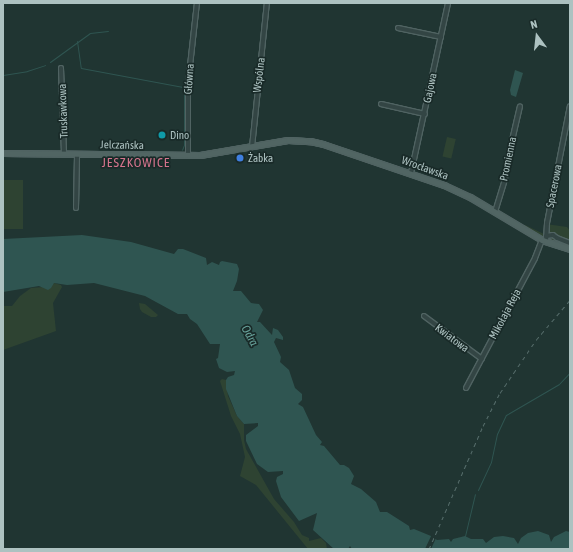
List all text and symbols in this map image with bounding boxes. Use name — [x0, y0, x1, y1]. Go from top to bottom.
north arrow — [517, 16, 557, 56]
text: N — [529, 18, 539, 31]
street label: Wspólna — [250, 57, 268, 93]
street label: Główna — [181, 63, 197, 95]
street label: Gajowa — [420, 72, 440, 104]
street label: Truskawkowa — [55, 84, 71, 138]
place label: Dino — [170, 128, 189, 142]
marker: Dino — [157, 130, 167, 140]
street label: Promienna — [497, 136, 519, 182]
street label: Jelczańska — [100, 138, 144, 152]
place label: Żabka — [248, 151, 273, 165]
marker: Żabka — [235, 153, 245, 163]
street label: Wrocławska — [400, 153, 450, 183]
district label: JESZKOWICE — [102, 155, 170, 171]
street label: Spacerowa — [543, 163, 565, 209]
street label: Mikołaja Reja — [486, 287, 524, 341]
street label: Kwiatowa — [432, 321, 472, 355]
water label: Odra — [238, 323, 260, 349]

